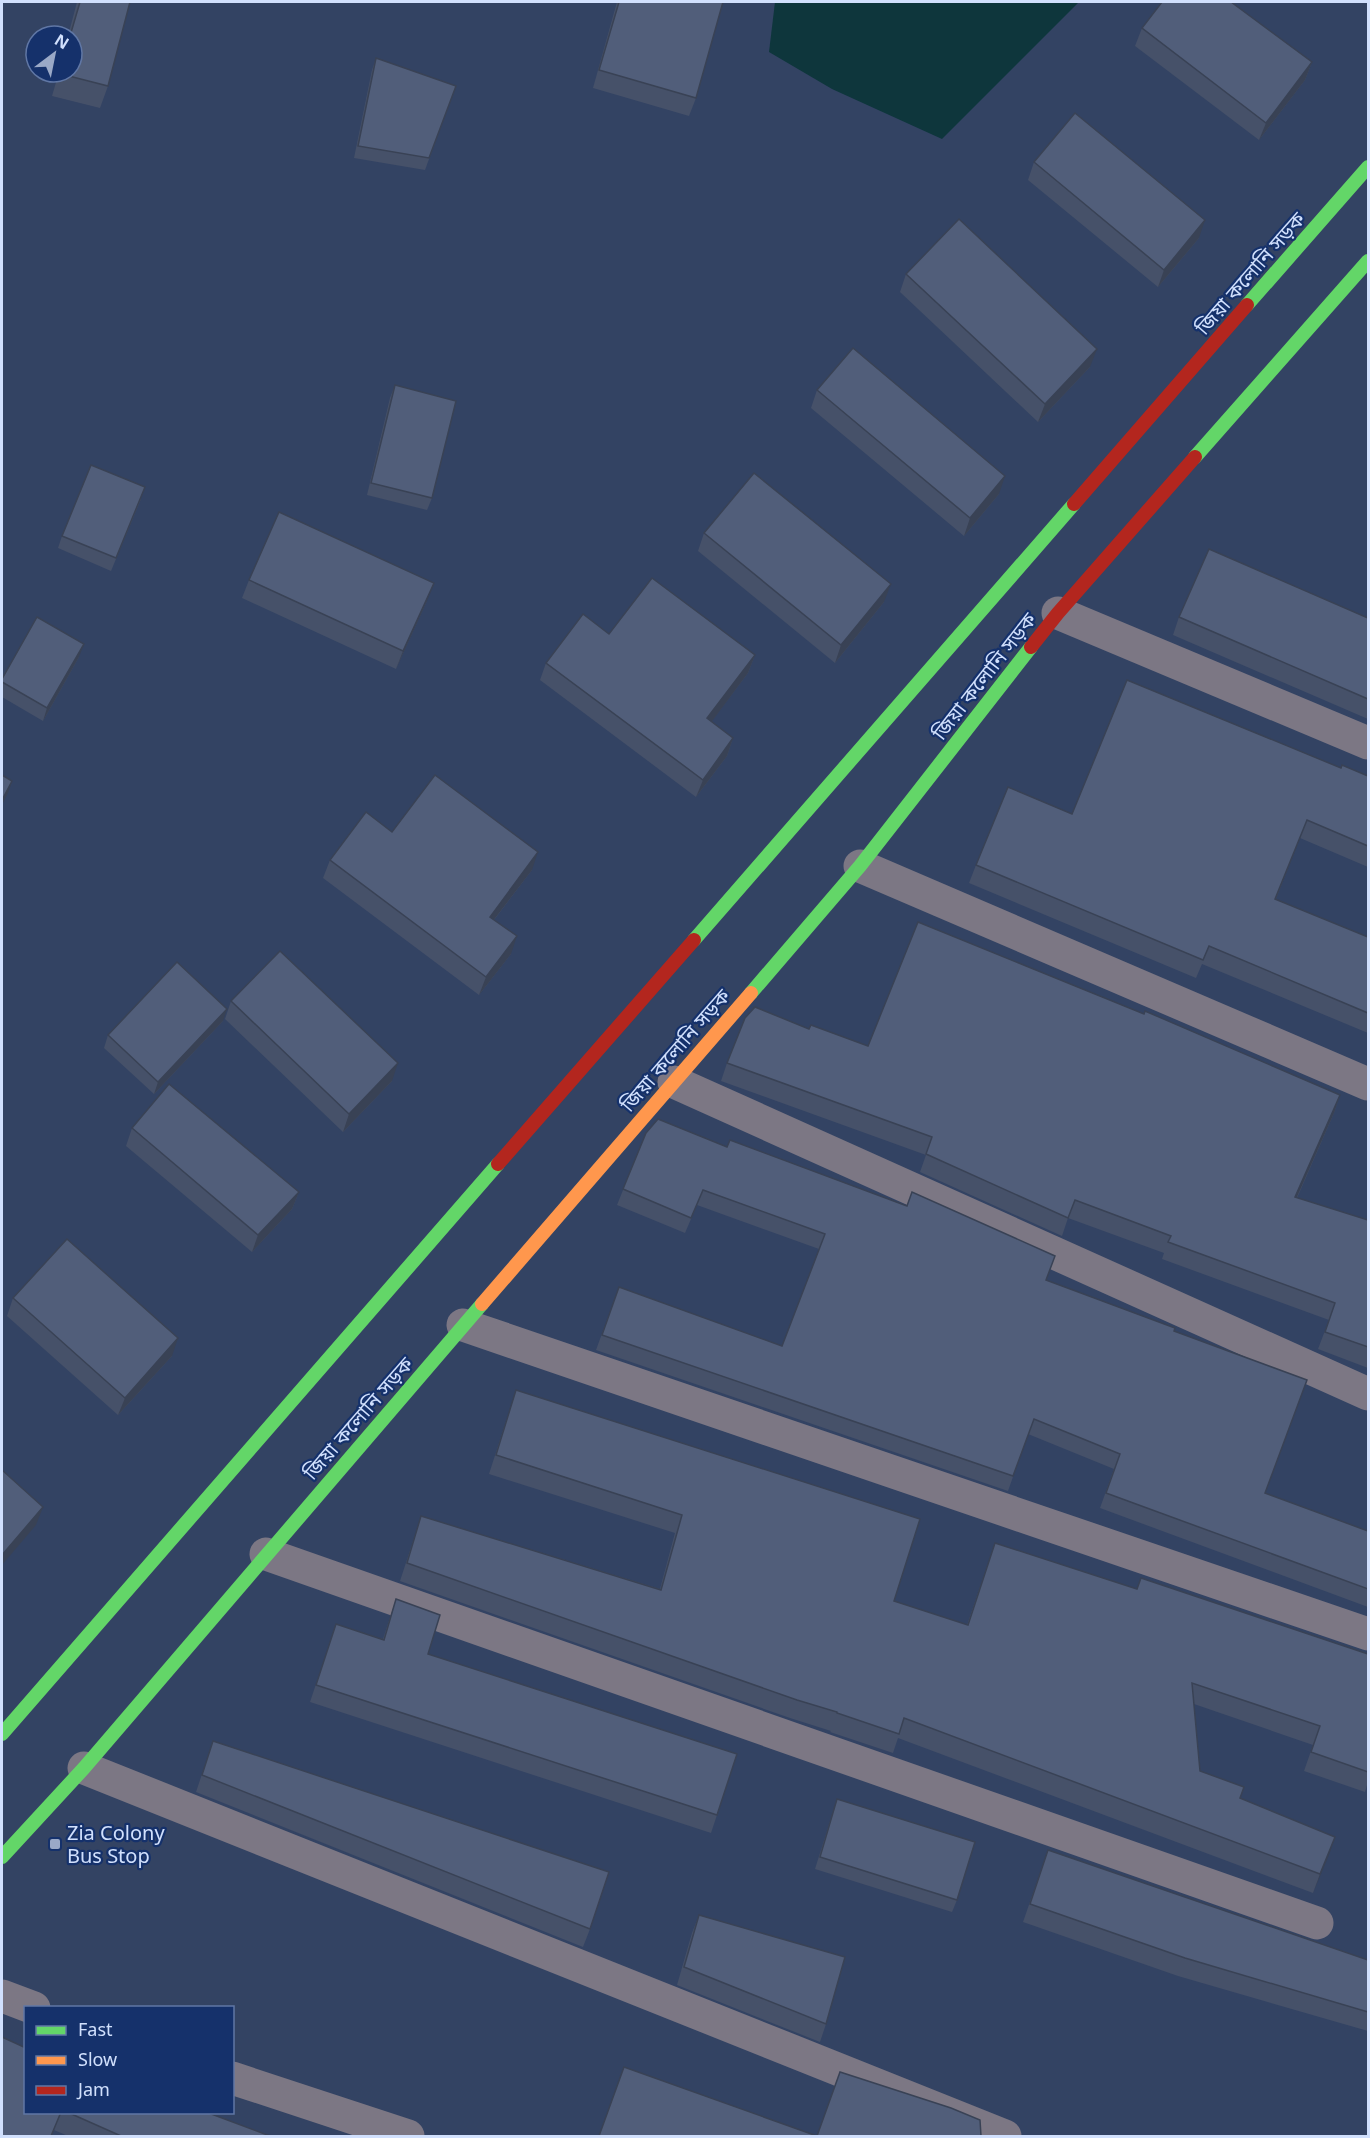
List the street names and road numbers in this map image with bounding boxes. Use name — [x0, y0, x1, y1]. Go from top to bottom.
street label: জিয়া কলোনি সড়ক — [1189, 205, 1311, 341]
street label: জিয়া কলোনি সড়ক — [925, 606, 1043, 746]
street label: জিয়া কলোনি সড়ক — [614, 982, 736, 1118]
street label: জিয়া কলোনি সড়ক — [297, 1350, 419, 1486]

